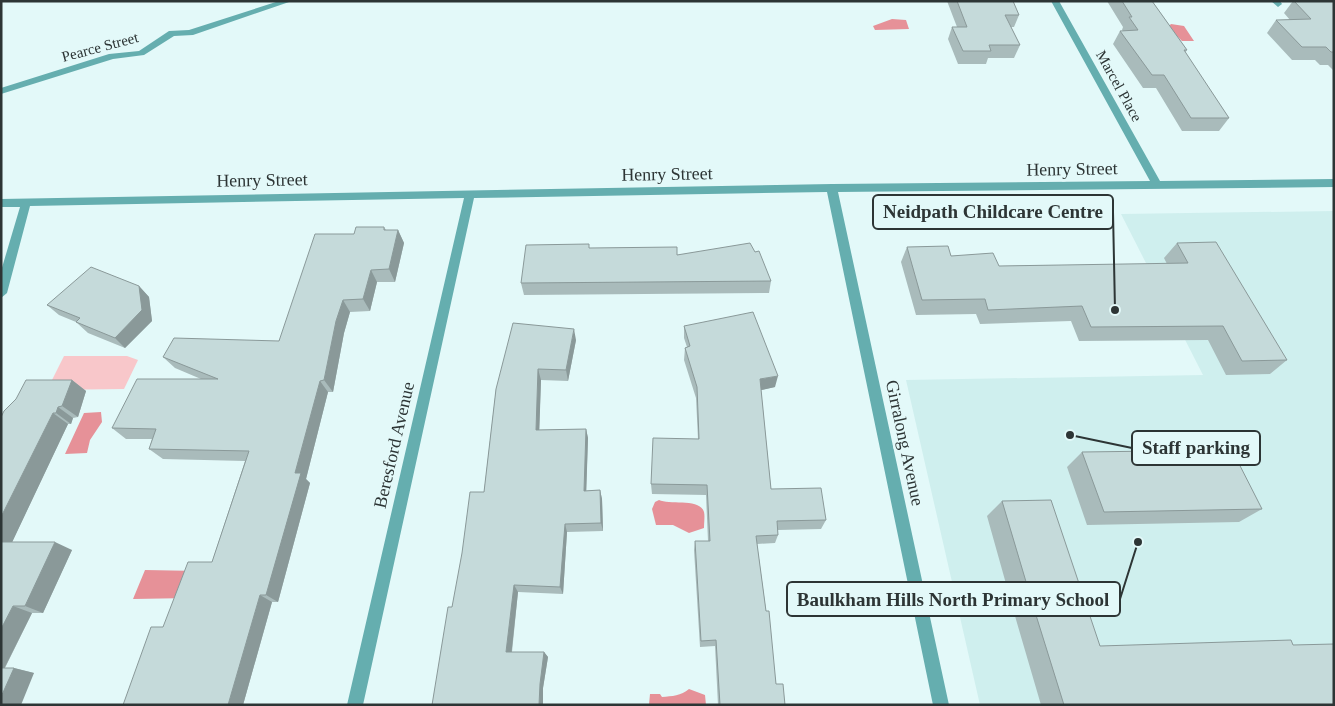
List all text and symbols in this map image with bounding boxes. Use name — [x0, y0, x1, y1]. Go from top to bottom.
street label: Pearce Street — [60, 29, 141, 65]
street label: Marcel Place — [1093, 48, 1145, 125]
street label: Henry Street — [1026, 158, 1118, 180]
street label: Henry Street — [621, 163, 713, 185]
street label: Henry Street — [216, 169, 308, 191]
callout: Neidpath Childcare Centre — [873, 195, 1113, 229]
text: Neidpath Childcare Centre — [883, 201, 1103, 222]
street label: Girralong Avenue — [882, 378, 928, 508]
street label: Beresford Avenue — [370, 380, 418, 510]
callout: Staff parking — [1132, 431, 1260, 465]
text: Staff parking — [1142, 437, 1251, 458]
callout: Baulkham Hills North Primary School — [787, 582, 1120, 616]
text: Baulkham Hills North Primary School — [797, 589, 1109, 610]

